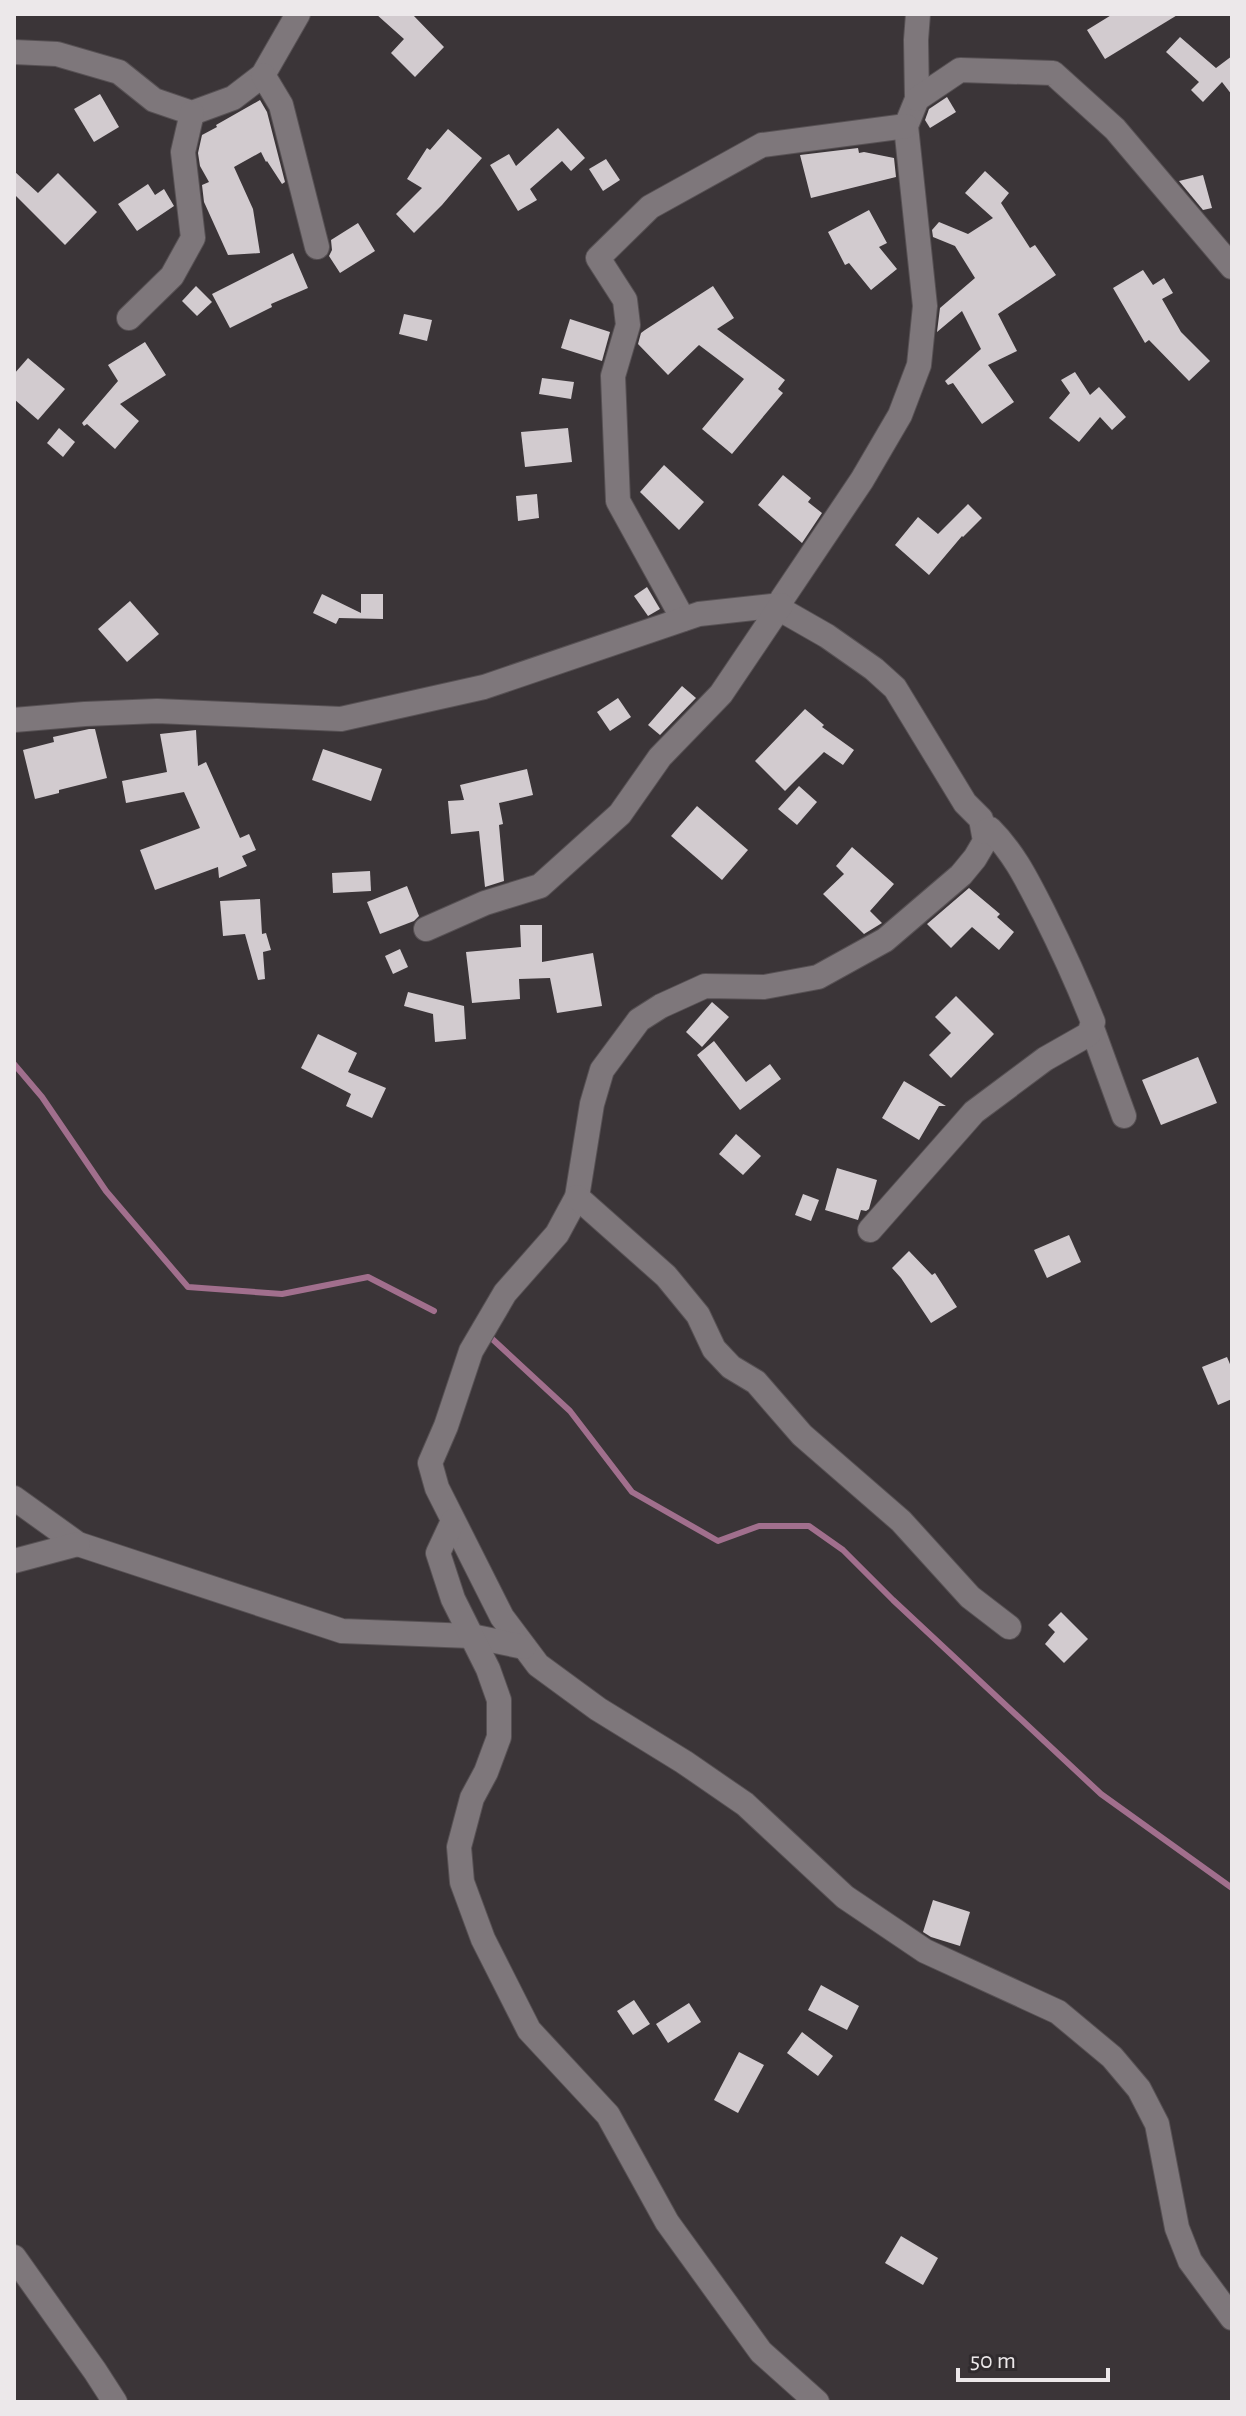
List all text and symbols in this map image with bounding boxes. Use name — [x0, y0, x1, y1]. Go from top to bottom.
scale bar — [958, 2332, 1108, 2382]
text: 50 m — [970, 2349, 1016, 2373]

